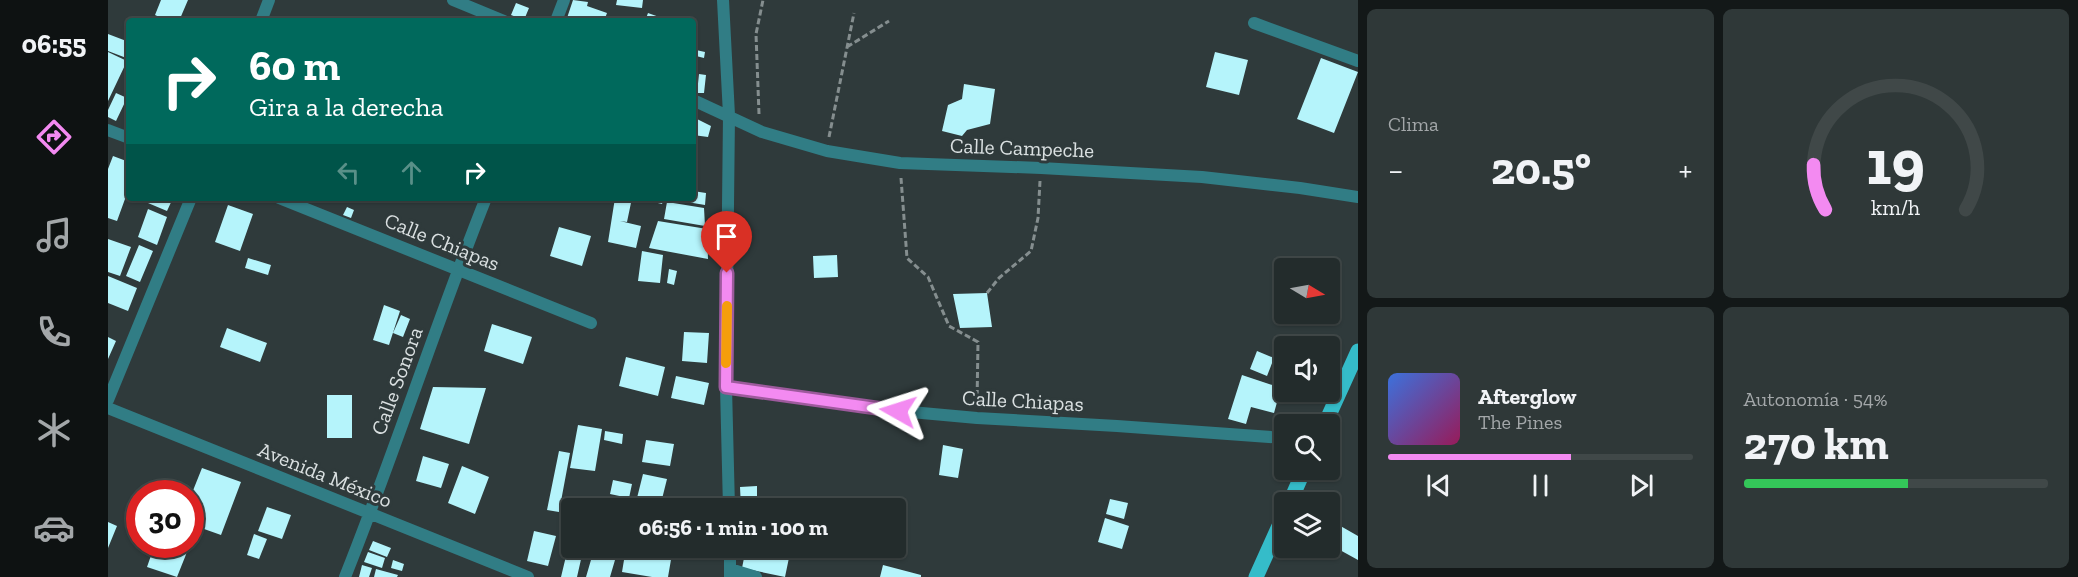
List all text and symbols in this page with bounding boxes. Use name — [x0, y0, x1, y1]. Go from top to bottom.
text: 06:55 — [22, 28, 86, 60]
text: 60 m — [249, 40, 340, 91]
icon: right — [150, 42, 228, 120]
text: Gira a la derecha — [249, 91, 443, 123]
text: Clima — [1388, 112, 1439, 136]
icon: directions — [33, 116, 75, 158]
text: 19 — [1866, 125, 1925, 200]
street label: Calle Campeche — [950, 132, 1095, 163]
text: 20.5° — [1491, 142, 1591, 196]
text: − — [1388, 150, 1403, 189]
text: + — [1679, 150, 1693, 189]
icon: left — [332, 156, 365, 189]
icon: ahead — [395, 156, 428, 189]
icon: right — [458, 156, 491, 189]
text: km/h — [1871, 196, 1920, 221]
street label: Calle Chiapas — [381, 207, 503, 276]
pin — [701, 211, 752, 273]
icon: music — [33, 214, 75, 256]
icon: arrive — [710, 220, 743, 253]
north arrow — [1274, 258, 1340, 324]
map controls — [1274, 258, 1340, 558]
icon: phone — [33, 311, 75, 353]
street label: Calle Sonora — [365, 323, 428, 438]
button: sound — [1274, 336, 1340, 402]
position arrow — [866, 379, 930, 443]
text: Afterglow — [1478, 383, 1576, 410]
street label: Calle Chiapas — [962, 385, 1084, 416]
text: Autonomía · 54% — [1744, 387, 1887, 411]
icon: climate — [33, 409, 75, 451]
text: The Pines — [1478, 410, 1562, 434]
button: search — [1274, 414, 1340, 480]
text: 270 km — [1744, 417, 1889, 471]
street label: Avenida México — [255, 436, 396, 513]
icon: previous — [1422, 469, 1455, 502]
icon: pause — [1524, 469, 1557, 502]
icon: next — [1625, 469, 1658, 502]
speed limit sign: 30 — [126, 480, 204, 558]
button: layers — [1274, 492, 1340, 558]
icon: car — [33, 507, 75, 549]
text: 06:56 · 1 min · 100 m — [639, 514, 828, 541]

